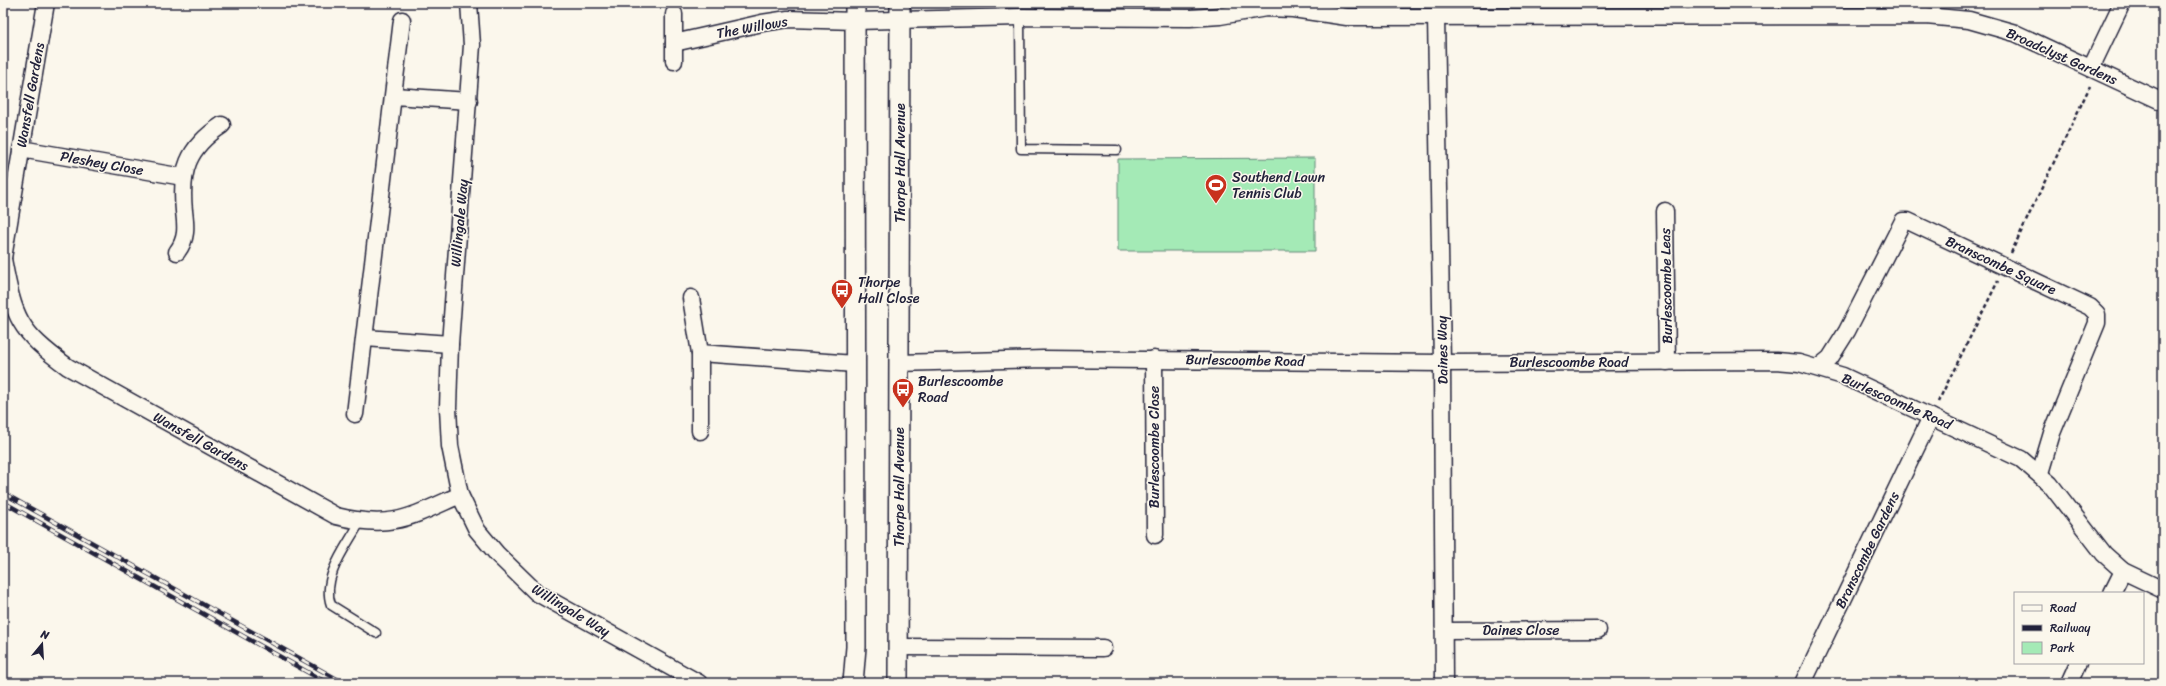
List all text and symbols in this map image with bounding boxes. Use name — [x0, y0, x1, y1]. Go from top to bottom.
street label: The Willows — [715, 9, 790, 46]
street label: Broadclyst Gardens — [2002, 21, 2122, 92]
street label: Wansfell Gardens — [9, 40, 52, 149]
street label: Thorpe Hall Avenue — [888, 103, 913, 223]
street label: Pleshey Close — [58, 144, 146, 183]
place label: Southend Lawn Tennis Club — [1232, 165, 1325, 206]
sports icon: Southend Lawn Tennis Club — [1203, 172, 1229, 205]
street label: Willingale Way — [443, 177, 476, 268]
street label: Burlescoombe Leas — [1653, 227, 1680, 344]
street label: Branscombe Square — [1941, 229, 2061, 302]
place label: Thorpe Hall Close — [858, 270, 920, 311]
bus stop icon: Thorpe Hall Close — [829, 277, 855, 310]
street label: Daines Way — [1429, 315, 1456, 385]
street label: Burlescoombe Road — [1185, 347, 1306, 374]
street label: Burlescoombe Road — [1510, 350, 1630, 375]
street label: Burlescoombe Road — [1837, 366, 1958, 438]
place label: Burlescoombe Road — [918, 369, 1003, 410]
bus stop icon: Burlescoombe Road — [890, 376, 916, 409]
street label: Burlescoombe Close — [1142, 386, 1167, 508]
street label: Wansfell Gardens — [148, 405, 253, 478]
street label: Thorpe Hall Avenue — [887, 427, 912, 547]
street label: Branscombe Gardens — [1828, 487, 1907, 613]
street label: Willingale Way — [527, 577, 616, 644]
legend — [2014, 592, 2144, 664]
text: Road — [2050, 597, 2077, 619]
text: Railway — [2050, 617, 2091, 639]
street label: Daines Close — [1482, 618, 1560, 643]
north arrow — [22, 624, 62, 664]
text: N — [37, 624, 52, 645]
text: Park — [2050, 637, 2075, 659]

